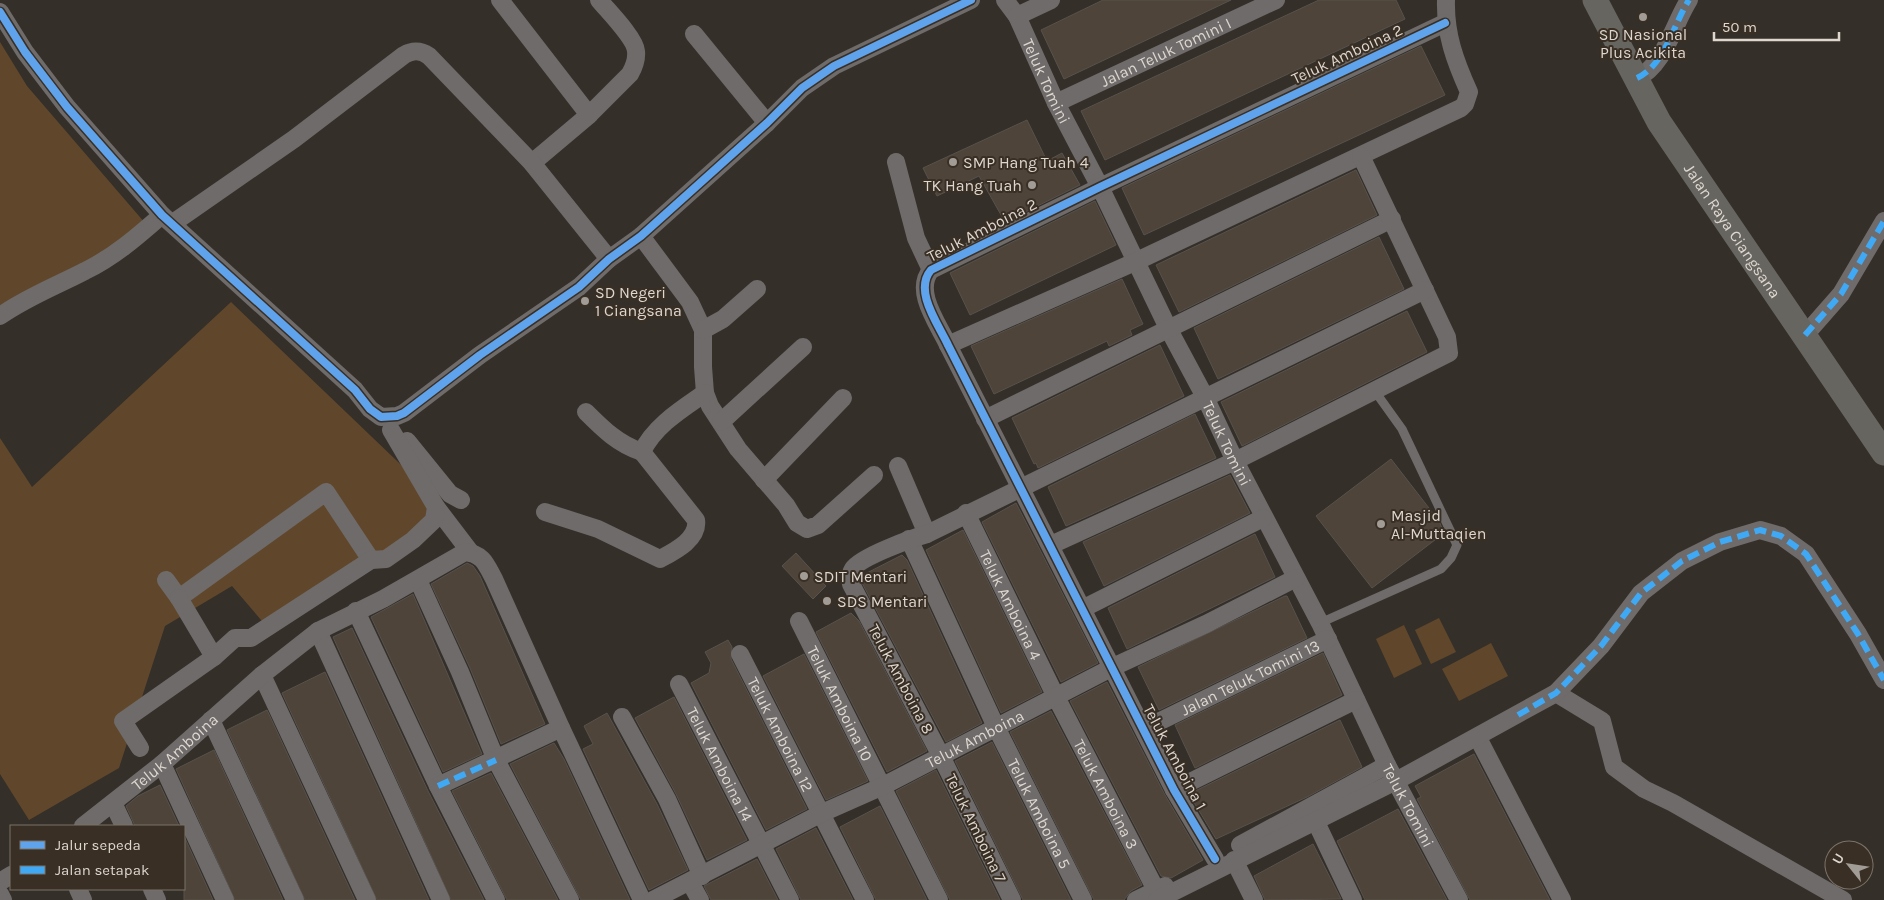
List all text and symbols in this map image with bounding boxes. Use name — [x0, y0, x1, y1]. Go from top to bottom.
scale bar — [1714, 10, 1839, 42]
marker: SD Nasional Plus Acikita — [1637, 11, 1649, 23]
street label: Jalan Teluk Tomini I — [1097, 13, 1234, 90]
text: 50 m — [1722, 18, 1757, 36]
street label: Teluk Amboina 2 — [1288, 20, 1406, 88]
place label: SD Nasional Plus Acikita — [1599, 25, 1687, 62]
street label: Teluk Tomini — [1019, 35, 1075, 127]
place label: SMP Hang Tuah 4 — [963, 153, 1089, 172]
marker: SMP Hang Tuah 4 — [947, 156, 959, 168]
street label: Jalan Raya Ciangsana — [1680, 160, 1785, 301]
place label: TK Hang Tuah — [923, 176, 1022, 195]
marker: TK Hang Tuah — [1026, 179, 1038, 191]
street label: Teluk Amboina 2 — [924, 194, 1040, 266]
place label: SD Negeri 1 Ciangsana — [595, 283, 682, 320]
marker: SD Negeri 1 Ciangsana — [579, 295, 591, 307]
street label: Teluk Tomini — [1199, 398, 1256, 489]
place label: Masjid Al-Muttaqien — [1391, 506, 1486, 543]
marker: Masjid Al-Muttaqien — [1375, 518, 1387, 530]
street label: Teluk Amboina 4 — [976, 546, 1046, 663]
place label: SDIT Mentari — [814, 567, 907, 586]
marker: SDIT Mentari — [798, 570, 810, 582]
place label: SDS Mentari — [837, 592, 928, 611]
marker: SDS Mentari — [821, 595, 833, 607]
street label: Teluk Amboina 8 — [864, 621, 938, 737]
street label: Jalan Teluk Tomini 13 — [1177, 635, 1323, 719]
street label: Teluk Amboina 10 — [803, 643, 877, 764]
street label: Teluk Amboina 12 — [744, 674, 818, 795]
street label: Teluk Amboina 1 — [1139, 701, 1211, 813]
street label: Teluk Amboina 14 — [683, 704, 757, 824]
street label: Teluk Amboina — [922, 705, 1027, 772]
street label: Teluk Amboina — [128, 709, 222, 794]
street label: Teluk Amboina 3 — [1070, 736, 1142, 852]
street label: Teluk Amboina 5 — [1004, 755, 1075, 872]
street label: Teluk Tomini — [1379, 760, 1439, 850]
street label: Teluk Amboina 7 — [941, 770, 1011, 886]
legend — [10, 825, 185, 890]
text: Jalur sepeda — [55, 836, 141, 854]
north arrow — [1824, 840, 1874, 890]
text: U — [1828, 850, 1848, 867]
text: Jalan setapak — [55, 861, 149, 879]

